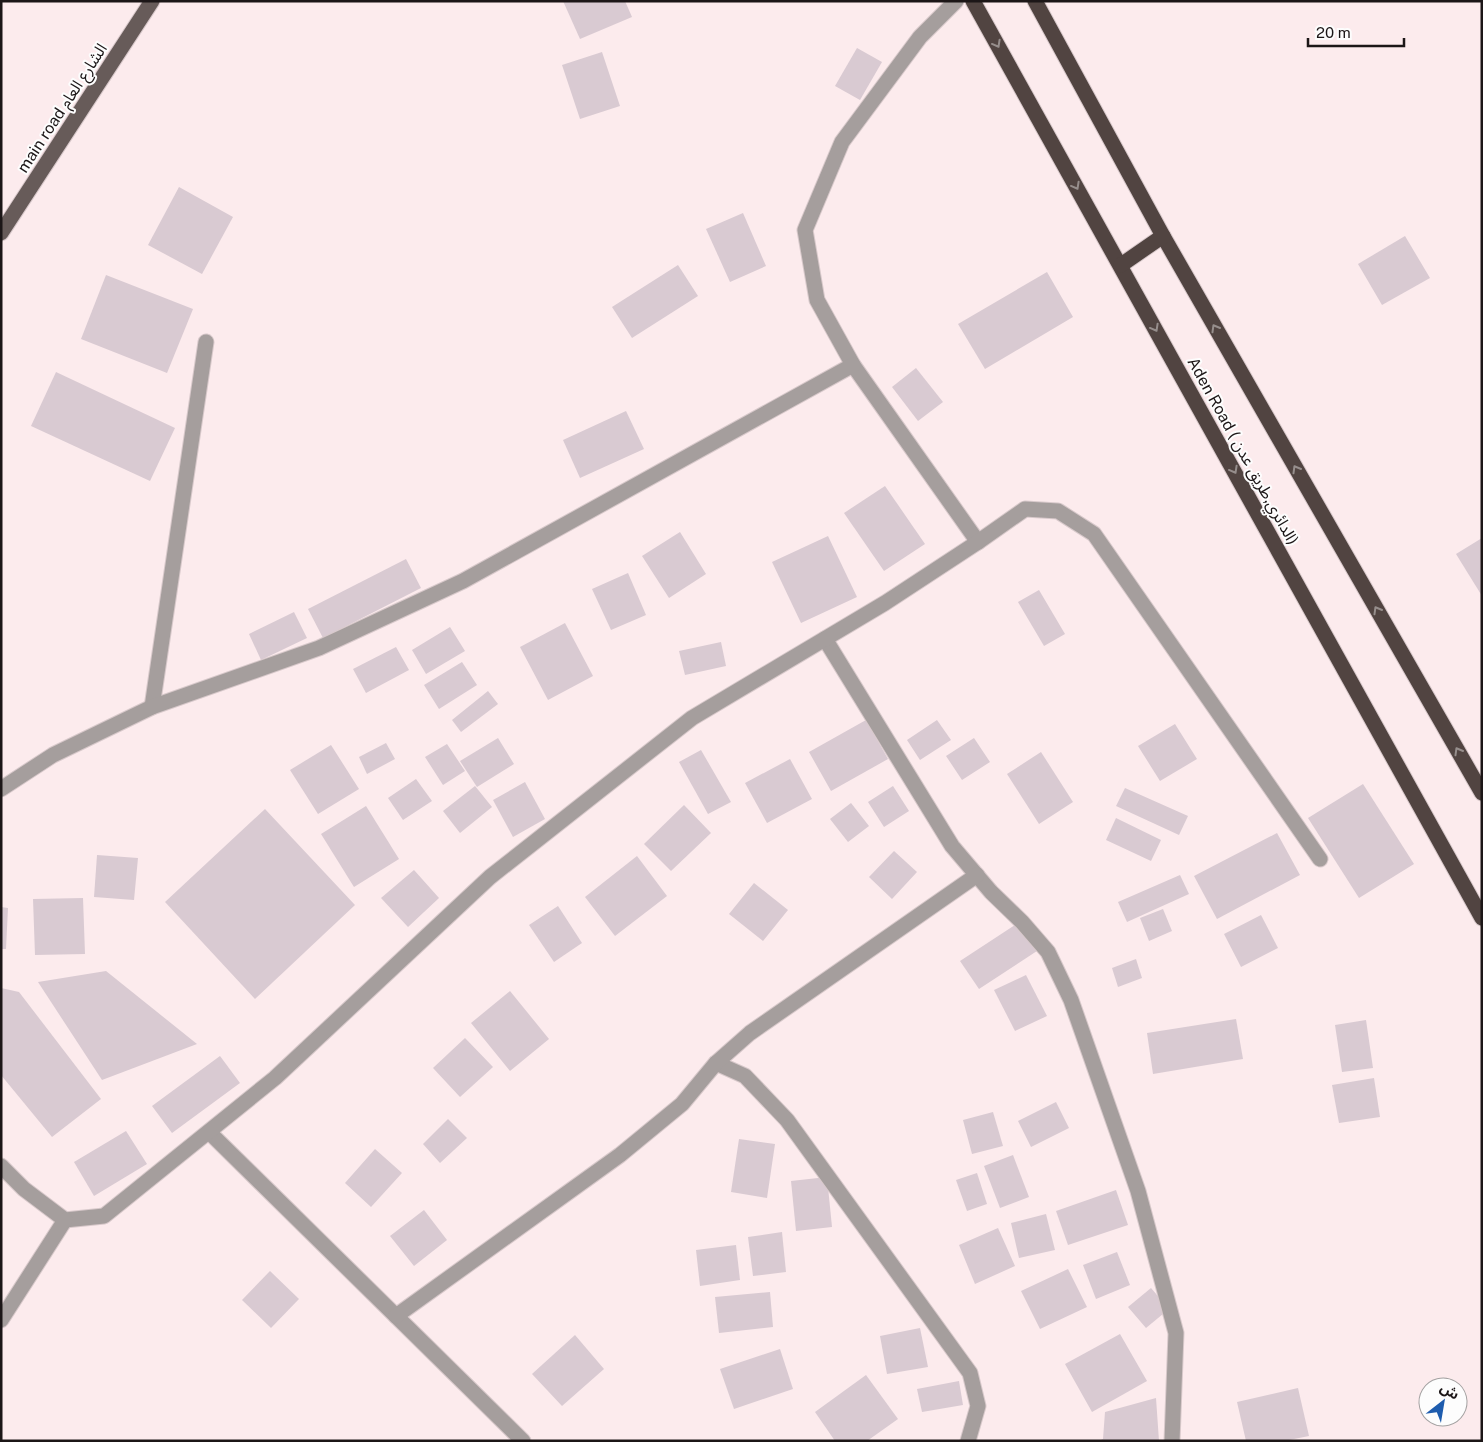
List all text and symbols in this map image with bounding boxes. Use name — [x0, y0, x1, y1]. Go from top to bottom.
scale bar — [1308, 15, 1404, 47]
text: 20 m — [1316, 24, 1351, 41]
one-way arrow — [991, 38, 1001, 47]
street label: main road الشارع العام — [13, 40, 113, 178]
one-way arrow — [1070, 180, 1080, 189]
one-way arrow — [1149, 322, 1159, 331]
one-way arrow — [1212, 324, 1222, 333]
street label: Aden Road ( الدائري,طريق عدن) — [1181, 354, 1302, 549]
one-way arrow — [1228, 465, 1238, 474]
one-way arrow — [1292, 465, 1302, 474]
one-way arrow — [1373, 606, 1383, 615]
one-way arrow — [1454, 747, 1464, 756]
north arrow — [1418, 1377, 1468, 1427]
text: ش — [1437, 1379, 1462, 1403]

